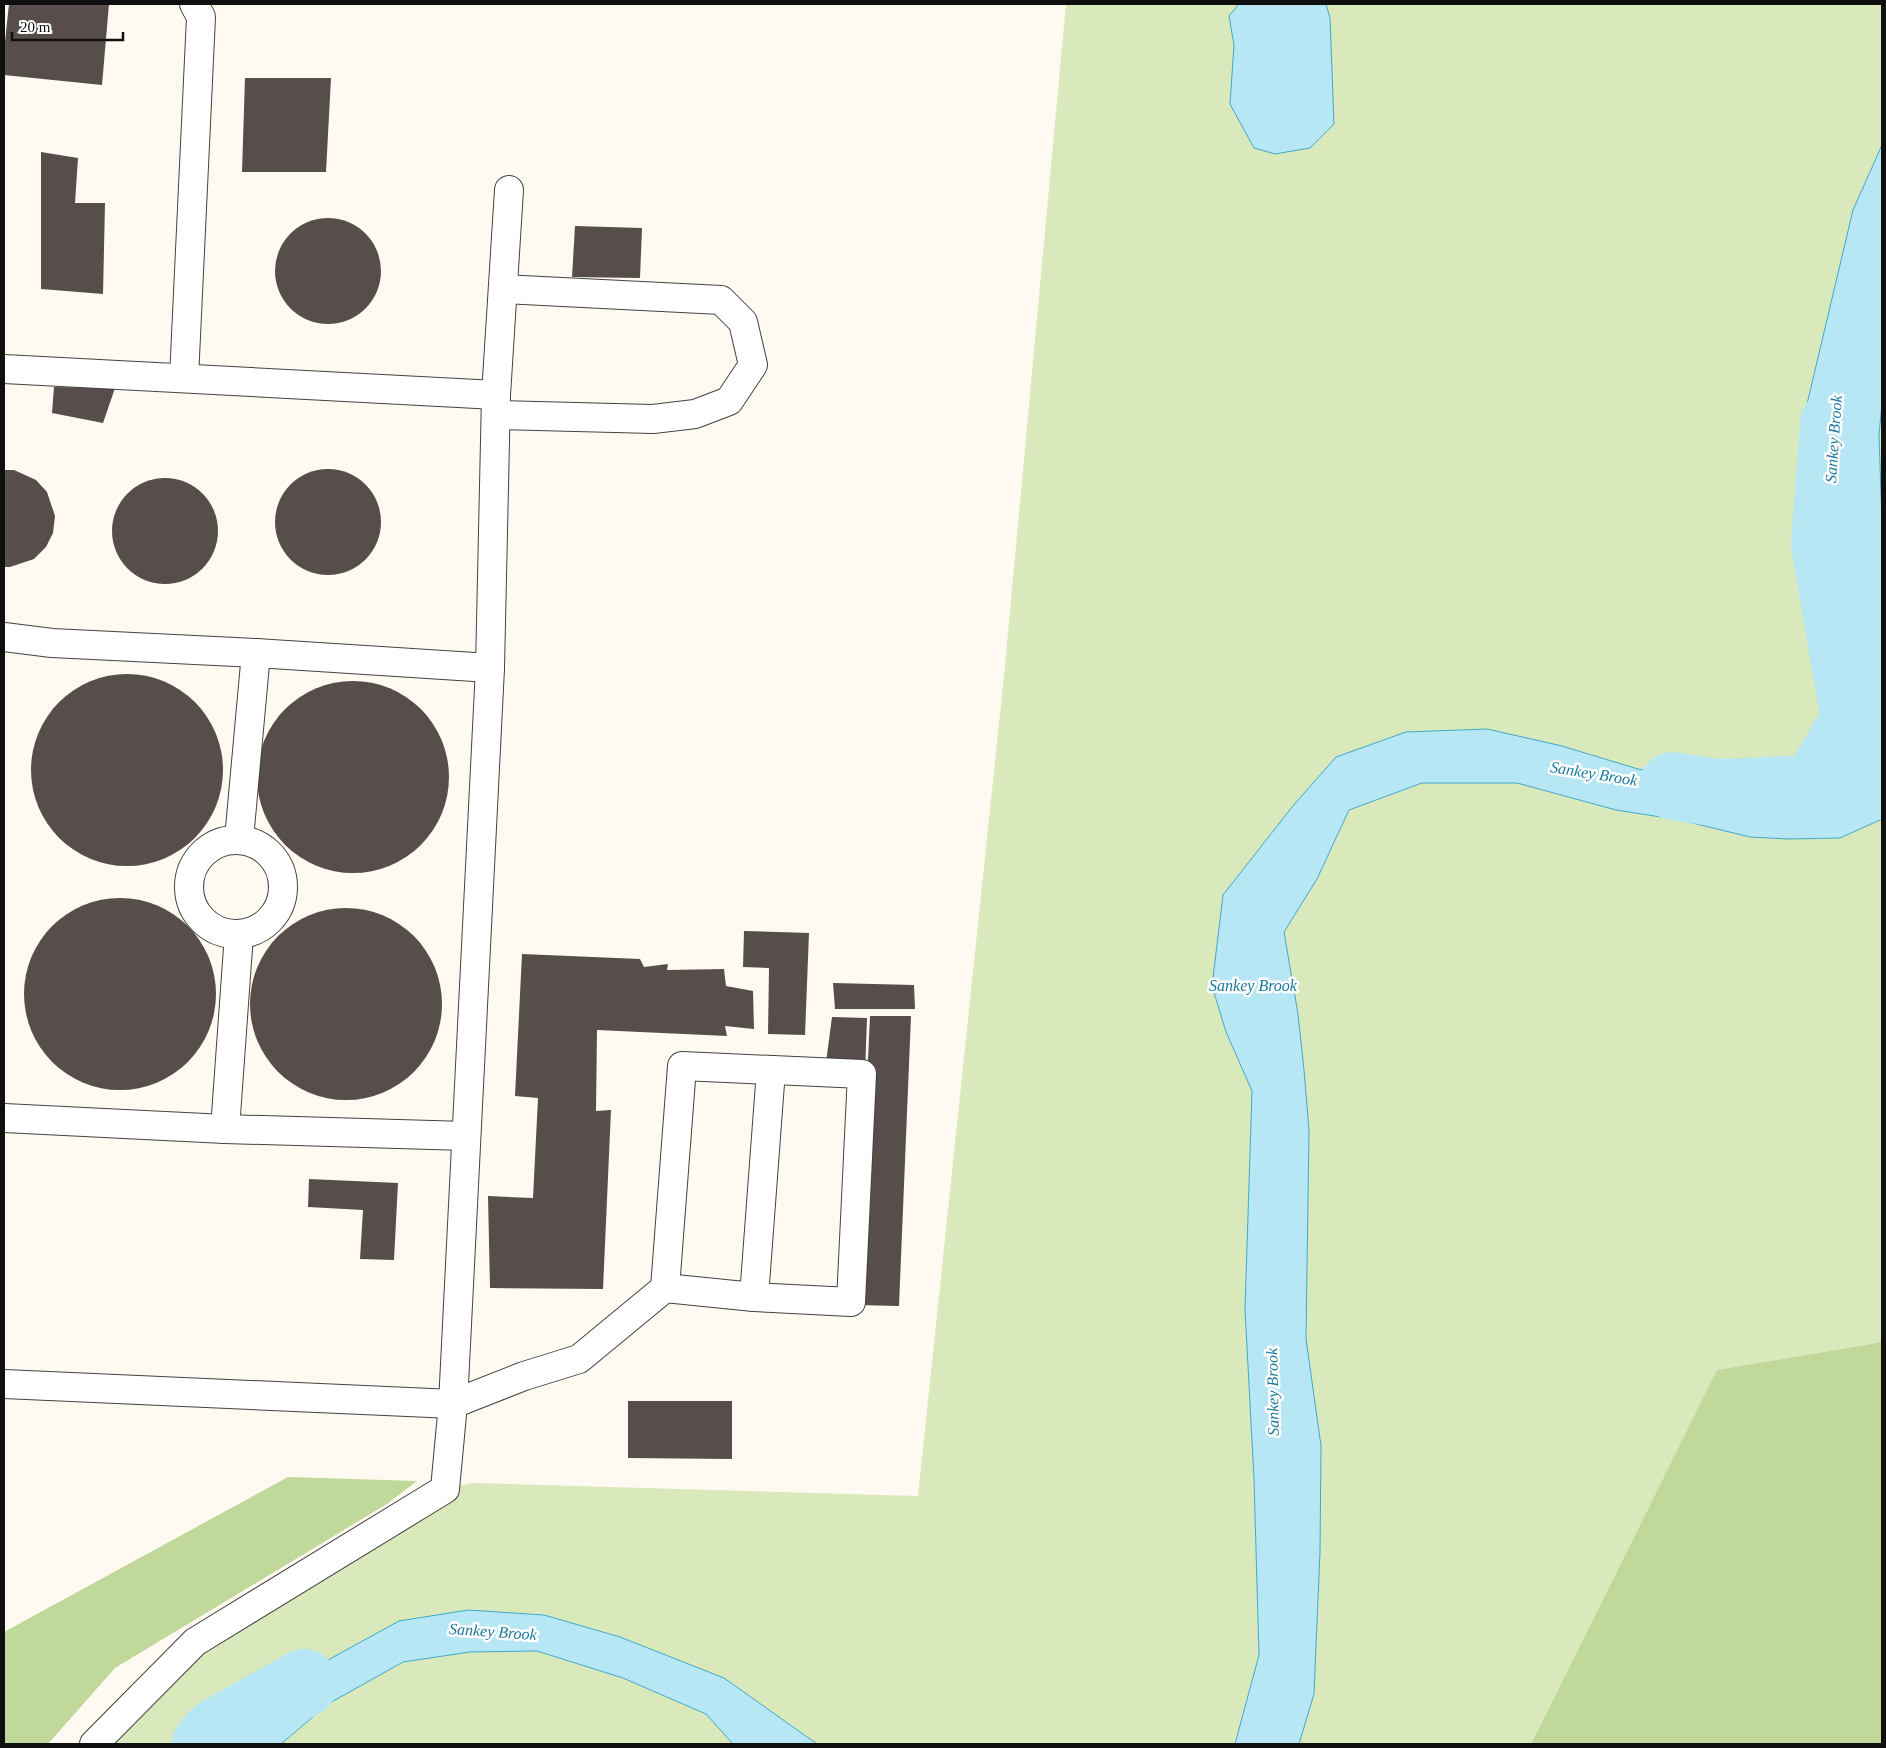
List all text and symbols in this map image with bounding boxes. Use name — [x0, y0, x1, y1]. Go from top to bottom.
scale bar — [12, 10, 124, 42]
text: 20 m — [20, 19, 51, 35]
water label: Sankey Brook — [1822, 394, 1846, 483]
water label: Sankey Brook — [1549, 758, 1640, 790]
water label: Sankey Brook — [1209, 977, 1298, 995]
water label: Sankey Brook — [1263, 1347, 1283, 1436]
water label: Sankey Brook — [449, 1620, 538, 1644]

